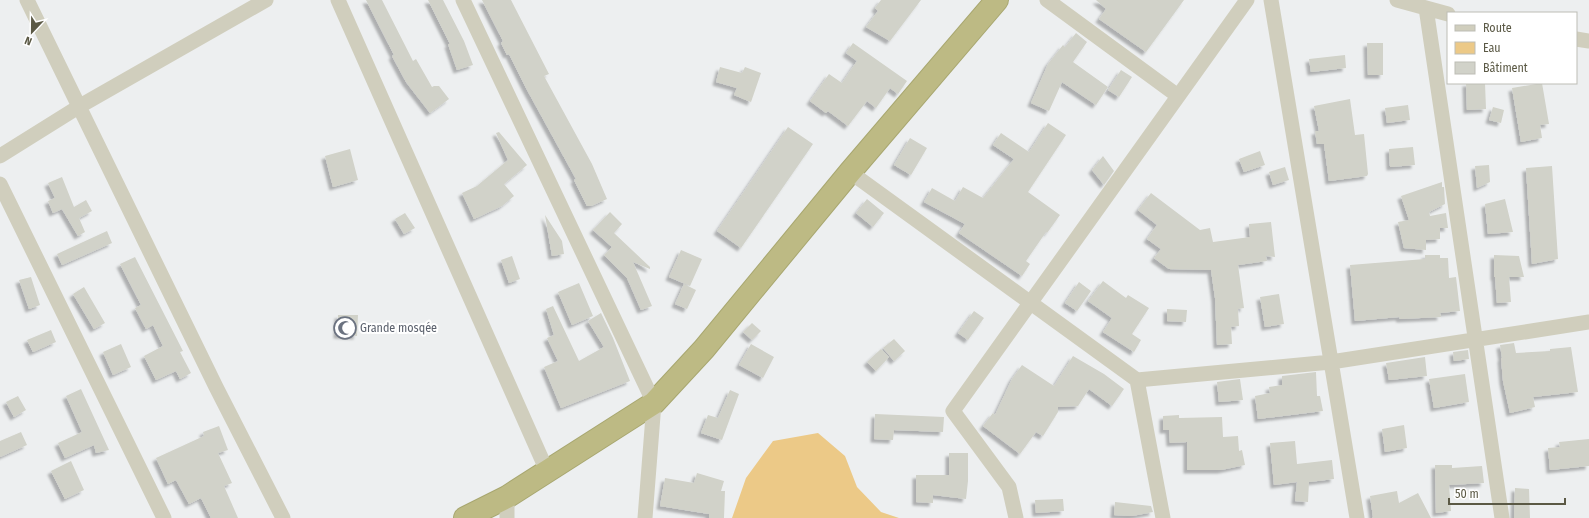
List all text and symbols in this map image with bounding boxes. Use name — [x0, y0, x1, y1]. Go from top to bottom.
north arrow — [12, 12, 52, 52]
legend — [1447, 12, 1577, 84]
text: Route — [1483, 21, 1512, 35]
text: N — [23, 34, 34, 48]
text: Eau — [1483, 41, 1501, 55]
text: Bâtiment — [1483, 61, 1528, 75]
mosque icon: Grande mosqée — [332, 315, 358, 341]
place label: Grande mosqée — [360, 321, 437, 335]
scale bar — [1449, 480, 1565, 506]
text: 50 m — [1455, 487, 1479, 501]

